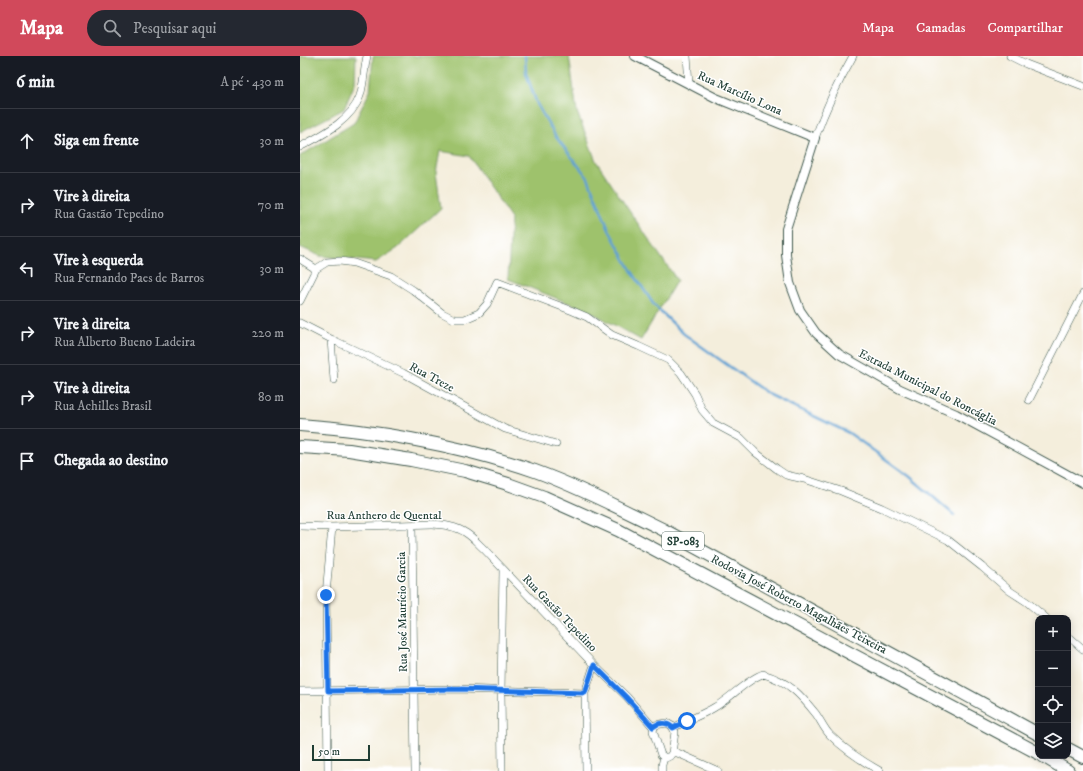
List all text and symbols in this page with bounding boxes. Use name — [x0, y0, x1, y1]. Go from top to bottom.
search box — [87, 10, 367, 46]
text: Mapa — [20, 17, 63, 40]
icon: search — [101, 17, 123, 39]
text: Pesquisar aqui — [133, 19, 216, 38]
text: Mapa — [862, 19, 894, 37]
text: Camadas — [916, 19, 965, 37]
text: Compartilhar — [987, 19, 1063, 37]
street label: Rua Marcílio Lona — [695, 68, 785, 119]
text: 6 min — [16, 71, 55, 93]
text: A pé · 430 m — [220, 74, 284, 90]
icon: ahead — [16, 130, 38, 152]
text: Siga em frente — [54, 131, 139, 150]
text: 30 m — [260, 133, 284, 149]
text: Vire à direita — [54, 187, 130, 206]
icon: right — [16, 194, 38, 216]
text: 70 m — [258, 197, 284, 213]
text: Rua Gastão Tepedino — [54, 206, 164, 222]
text: Vire à esquerda — [54, 251, 143, 270]
icon: left — [16, 258, 38, 280]
text: 30 m — [260, 261, 284, 277]
text: Rua Fernando Paes de Barros — [54, 270, 204, 286]
text: Vire à direita — [54, 315, 130, 334]
icon: right — [16, 322, 38, 344]
text: 220 m — [252, 325, 284, 341]
text: Rua Alberto Bueno Ladeira — [54, 334, 195, 350]
street label: Estrada Municipal do Roncáglia — [856, 346, 1000, 429]
street label: Rua Treze — [407, 359, 457, 396]
text: Vire à direita — [54, 379, 130, 398]
icon: right — [16, 386, 38, 408]
text: 80 m — [258, 389, 284, 405]
text: Rua Achilles Brasil — [54, 398, 152, 414]
icon: arrive — [16, 450, 38, 472]
text: Chegada ao destino — [54, 451, 168, 470]
street label: Rua Anthero de Quental — [326, 508, 442, 523]
road number: SP-083 — [662, 532, 704, 550]
street label: Rua José Maurício Garcia — [394, 551, 411, 672]
street label: Rodovia José Roberto Magalhães Teixeira — [708, 551, 890, 658]
street label: Rua Gastão Tepedino — [519, 572, 600, 655]
route end — [317, 586, 335, 604]
map controls — [1035, 615, 1071, 759]
button: + — [1035, 615, 1071, 651]
button: − — [1035, 651, 1071, 687]
button: locate — [1035, 687, 1071, 723]
route start — [678, 712, 696, 730]
button: layers — [1035, 723, 1071, 759]
scale bar — [312, 743, 370, 762]
text: 50 m — [318, 745, 340, 759]

